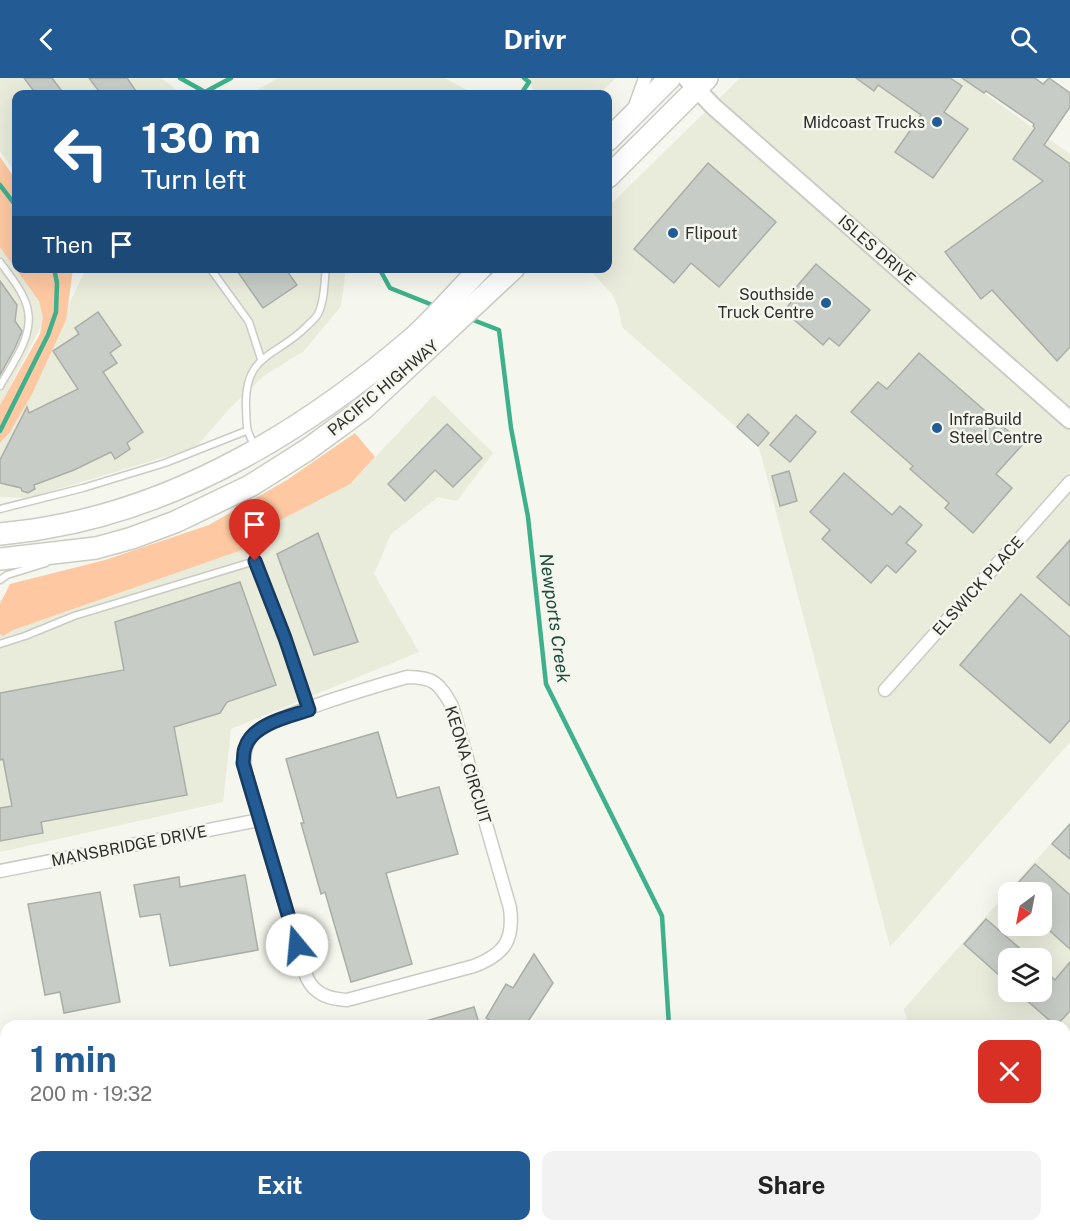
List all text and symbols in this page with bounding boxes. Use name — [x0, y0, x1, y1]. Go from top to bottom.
icon: back — [30, 23, 63, 56]
text: Drivr — [504, 23, 566, 55]
icon: search — [1007, 23, 1040, 56]
text: 130 m — [141, 113, 261, 162]
place label: Midcoast Trucks — [803, 113, 925, 132]
icon: left — [42, 114, 120, 192]
marker: Midcoast Trucks — [930, 115, 944, 129]
text: Turn left — [141, 163, 247, 195]
street label: ISLES DRIVE — [834, 211, 920, 289]
place label: Flipout — [685, 224, 737, 243]
marker: Flipout — [666, 226, 680, 240]
icon: arrive — [105, 228, 138, 261]
text: Then — [42, 232, 93, 258]
place label: Southside Truck Centre — [718, 285, 814, 322]
marker: Southside Truck Centre — [819, 296, 833, 310]
street label: PACIFIC HIGHWAY — [324, 336, 442, 440]
place label: InfraBuild Steel Centre — [949, 410, 1043, 447]
marker: InfraBuild Steel Centre — [930, 421, 944, 435]
pin — [229, 499, 280, 561]
icon: arrive — [238, 508, 271, 541]
street label: ELSWICK PLACE — [928, 532, 1028, 640]
water label: Newports Creek — [536, 552, 575, 684]
street label: KEONA CIRCUIT — [441, 704, 495, 827]
street label: MANSBRIDGE DRIVE — [50, 822, 208, 870]
north arrow — [998, 882, 1052, 936]
map controls — [998, 882, 1052, 1002]
position arrow — [265, 913, 329, 977]
button: layers — [998, 948, 1052, 1002]
text: 1 min — [30, 1038, 117, 1080]
button: close — [978, 1040, 1041, 1103]
text: 200 m · 19:32 — [30, 1082, 152, 1106]
button: Exit — [30, 1151, 530, 1220]
button: Share — [542, 1151, 1041, 1220]

